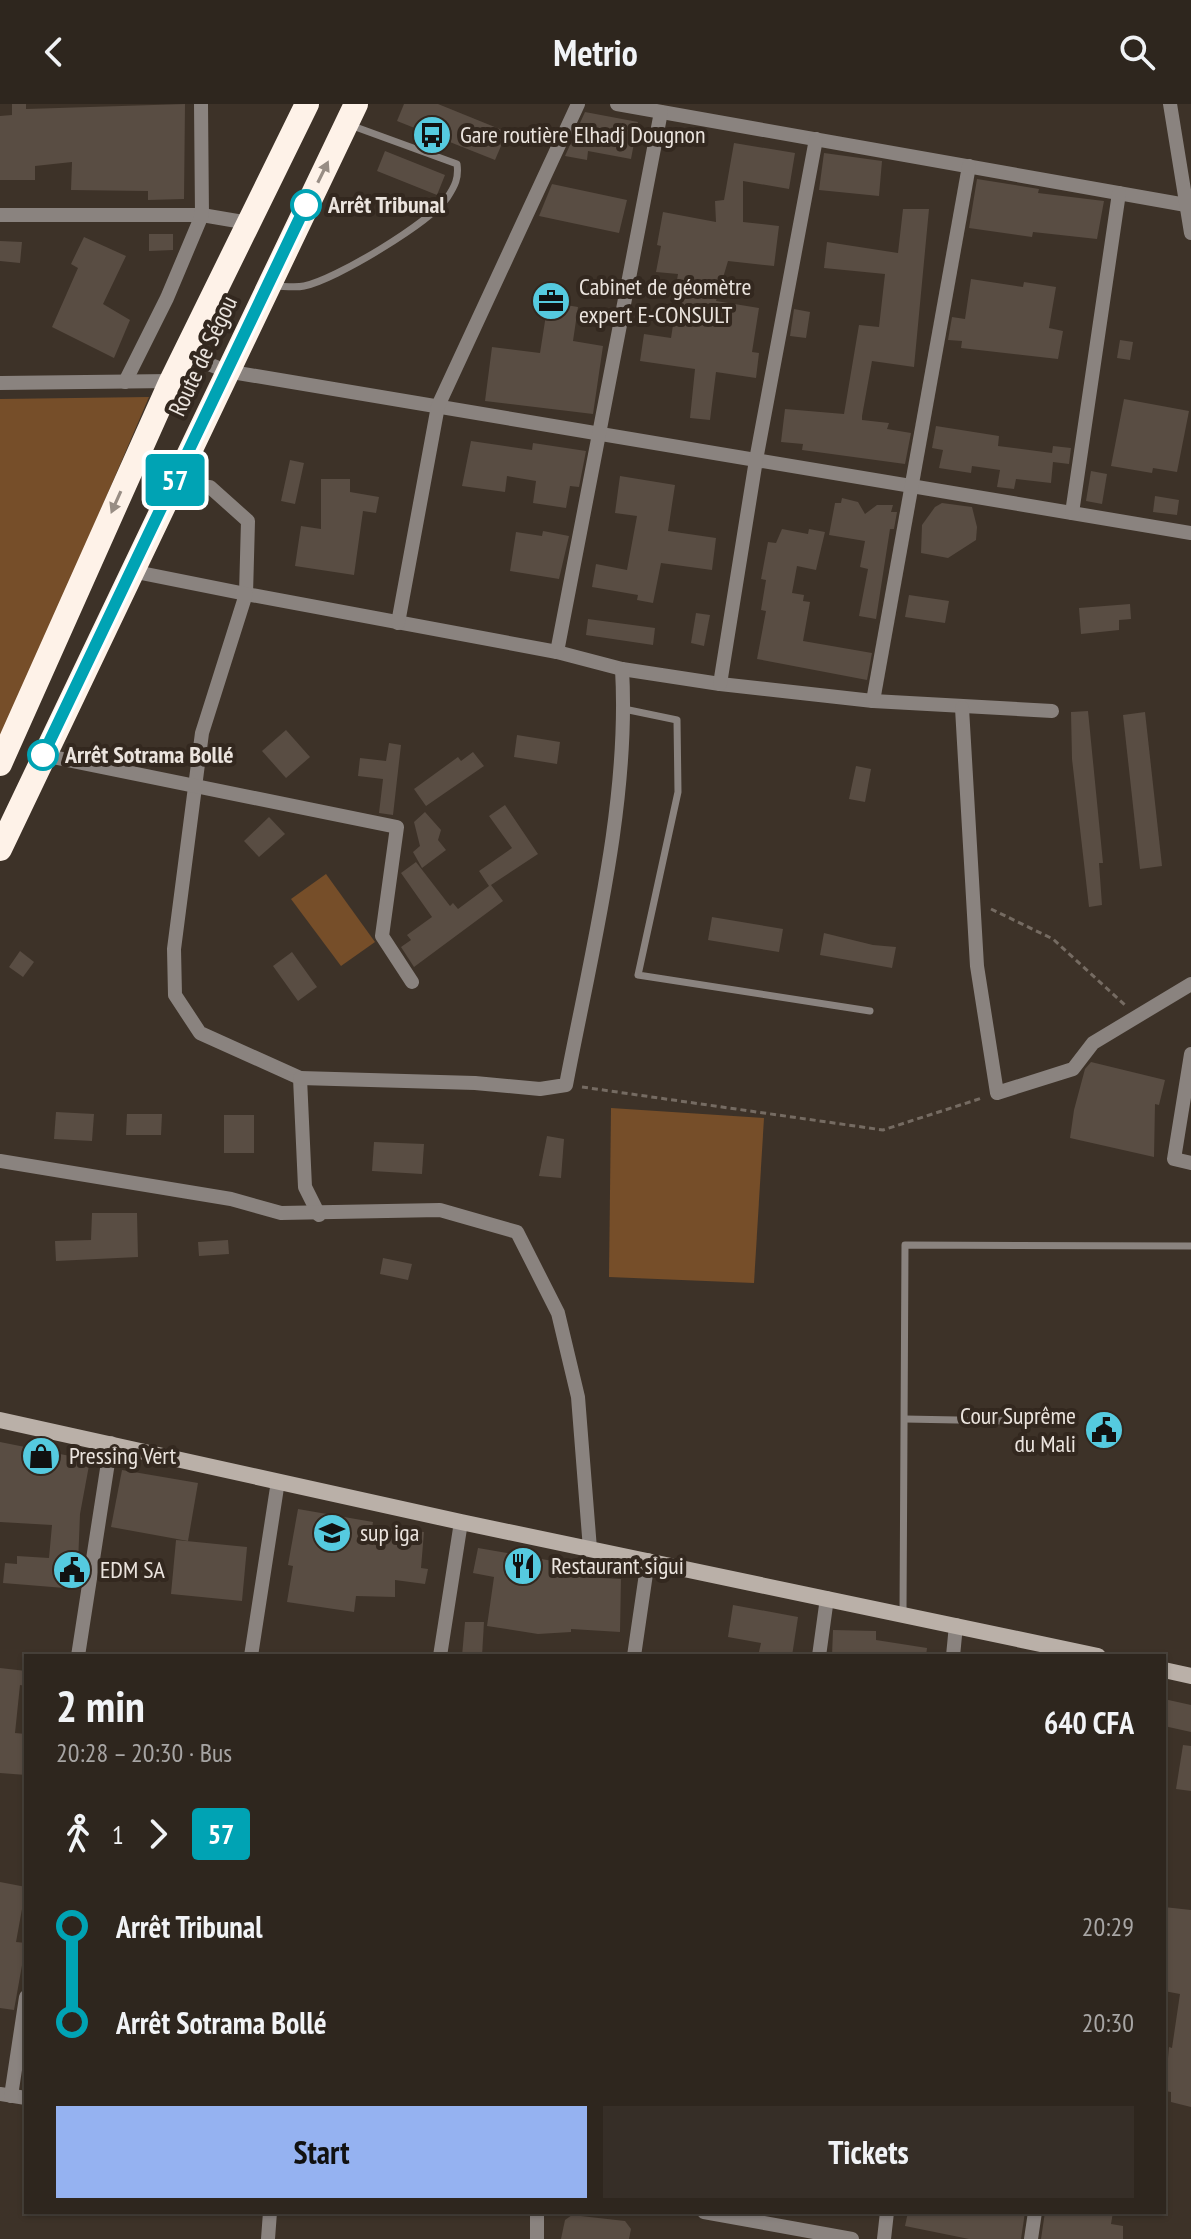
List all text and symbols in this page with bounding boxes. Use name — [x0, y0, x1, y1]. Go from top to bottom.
text: Metrio — [553, 29, 638, 76]
icon: back — [32, 30, 76, 74]
icon: search — [1115, 30, 1159, 74]
bus stop icon: Gare routière Elhadj Dougnon — [411, 114, 453, 156]
place label: Gare routière Elhadj Dougnon — [460, 119, 706, 150]
one-way arrow — [316, 161, 329, 184]
place label: Arrêt Tribunal — [327, 189, 445, 220]
marker: Arrêt Tribunal — [291, 190, 321, 220]
place label: Cabinet de géomètre expert E-CONSULT — [579, 271, 752, 330]
office icon: Cabinet de géomètre expert E-CONSULT — [530, 280, 572, 322]
street label: Route de Ségou — [161, 291, 244, 421]
line badge: 57 — [139, 454, 211, 506]
text: 57 — [162, 461, 188, 498]
one-way arrow — [109, 491, 122, 514]
place label: Arrêt Sotrama Bollé — [64, 739, 234, 770]
marker: Arrêt Sotrama Bollé — [28, 740, 58, 770]
place label: Cour Suprême du Mali — [960, 1400, 1076, 1459]
public building icon: Cour Suprême du Mali — [1083, 1409, 1125, 1451]
shop icon: Pressing Vert — [20, 1435, 62, 1477]
place label: Pressing Vert — [69, 1440, 177, 1471]
school or university icon: sup iga — [311, 1512, 353, 1554]
place label: sup iga — [360, 1517, 419, 1548]
restaurant icon: Restaurant sigui — [502, 1545, 544, 1587]
public building icon: EDM SA — [51, 1549, 93, 1591]
place label: Restaurant sigui — [551, 1550, 684, 1581]
place label: EDM SA — [100, 1554, 166, 1585]
text: 2 min — [56, 1677, 145, 1734]
text: 640 CFA — [1044, 1703, 1134, 1742]
text: 20:28 – 20:30 · Bus — [56, 1736, 232, 1769]
icon: walk — [56, 1812, 100, 1856]
icon: forward — [136, 1812, 180, 1856]
text: 57 — [208, 1815, 234, 1852]
text: 1 — [112, 1818, 124, 1851]
text: Arrêt Tribunal — [116, 1907, 262, 1946]
text: 20:29 — [1082, 1910, 1134, 1943]
text: Arrêt Sotrama Bollé — [116, 2003, 327, 2042]
text: 20:30 — [1082, 2006, 1134, 2039]
button: Start — [56, 2106, 587, 2198]
button: Tickets — [603, 2106, 1134, 2198]

